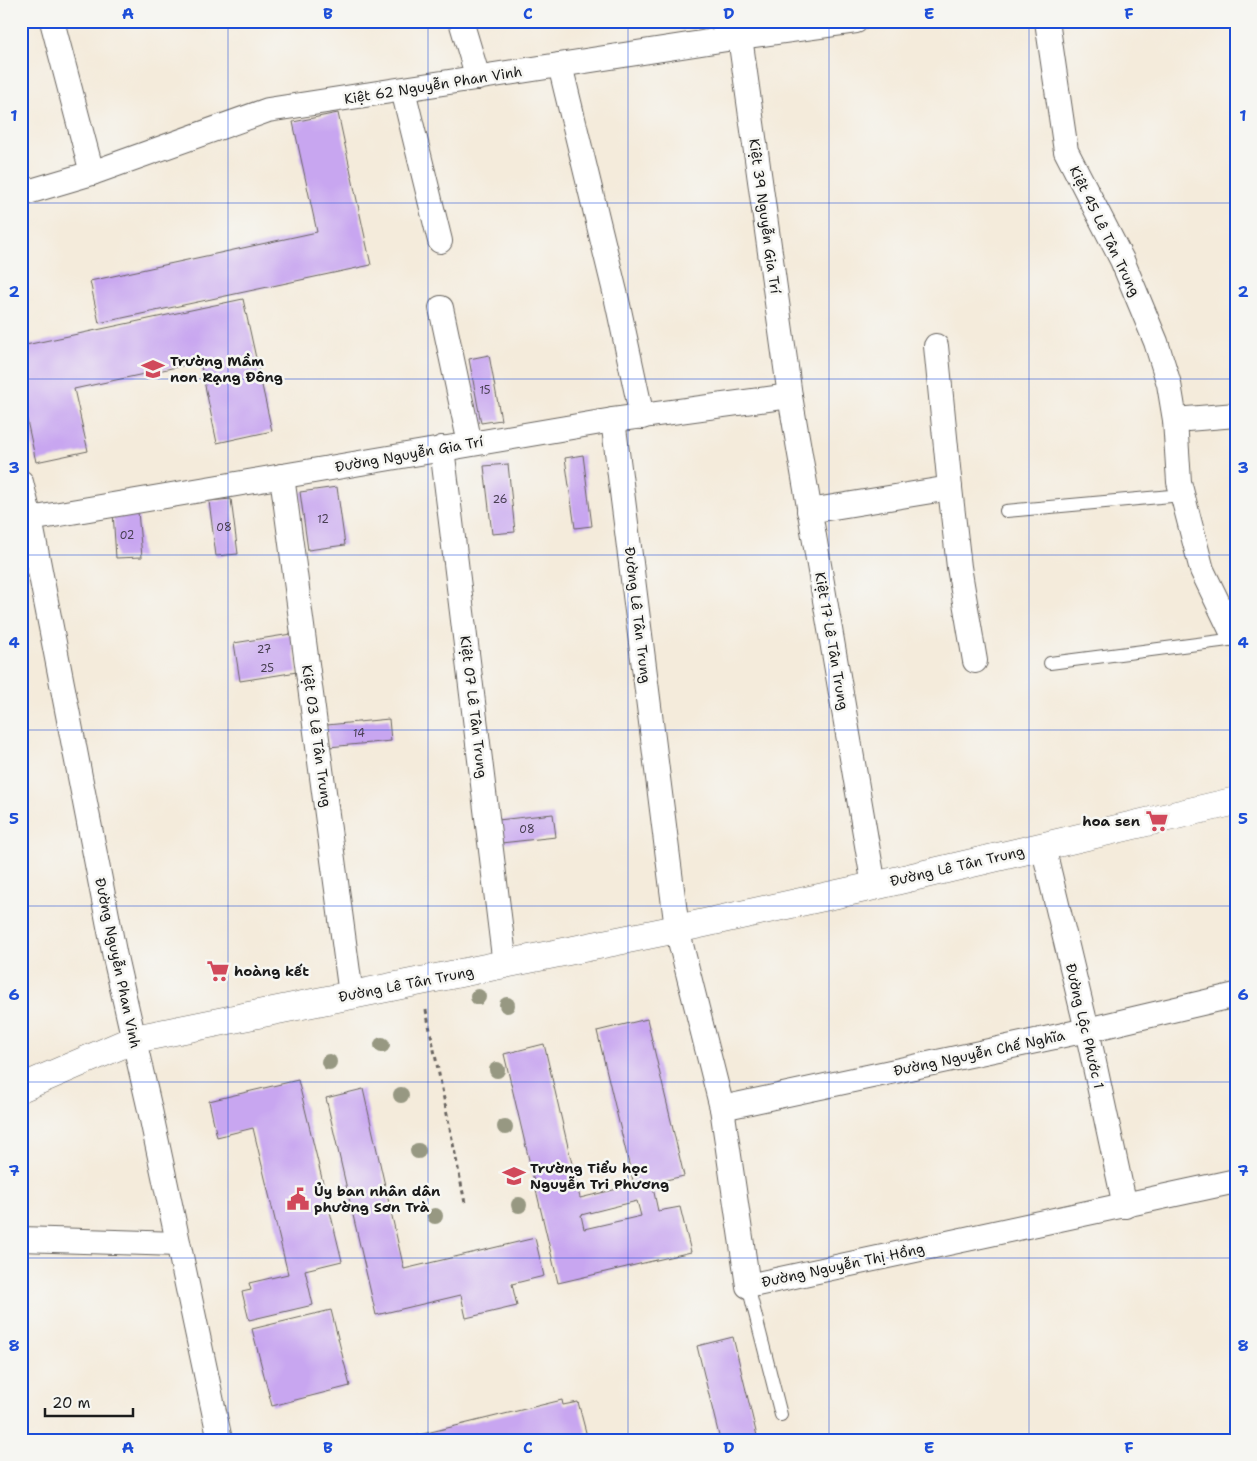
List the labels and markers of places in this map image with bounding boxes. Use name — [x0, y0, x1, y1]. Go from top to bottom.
place label: Trường Mầm non Rạng Đông — [170, 352, 283, 386]
school or university icon: Trường Mầm non Rạng Đông — [140, 356, 166, 382]
supermarket icon: hoa sen — [1144, 808, 1170, 834]
place label: hoa sen — [1082, 812, 1140, 830]
supermarket icon: hoàng kết — [205, 958, 231, 984]
place label: hoàng kết — [234, 962, 309, 980]
place label: Trường Tiểu học Nguyễn Tri Phương — [530, 1159, 669, 1193]
school or university icon: Trường Tiểu học Nguyễn Tri Phương — [501, 1163, 527, 1189]
place label: Ủy ban nhân dân phường Sơn Trà — [314, 1182, 440, 1216]
public building icon: Ủy ban nhân dân phường Sơn Trà — [285, 1186, 311, 1212]

